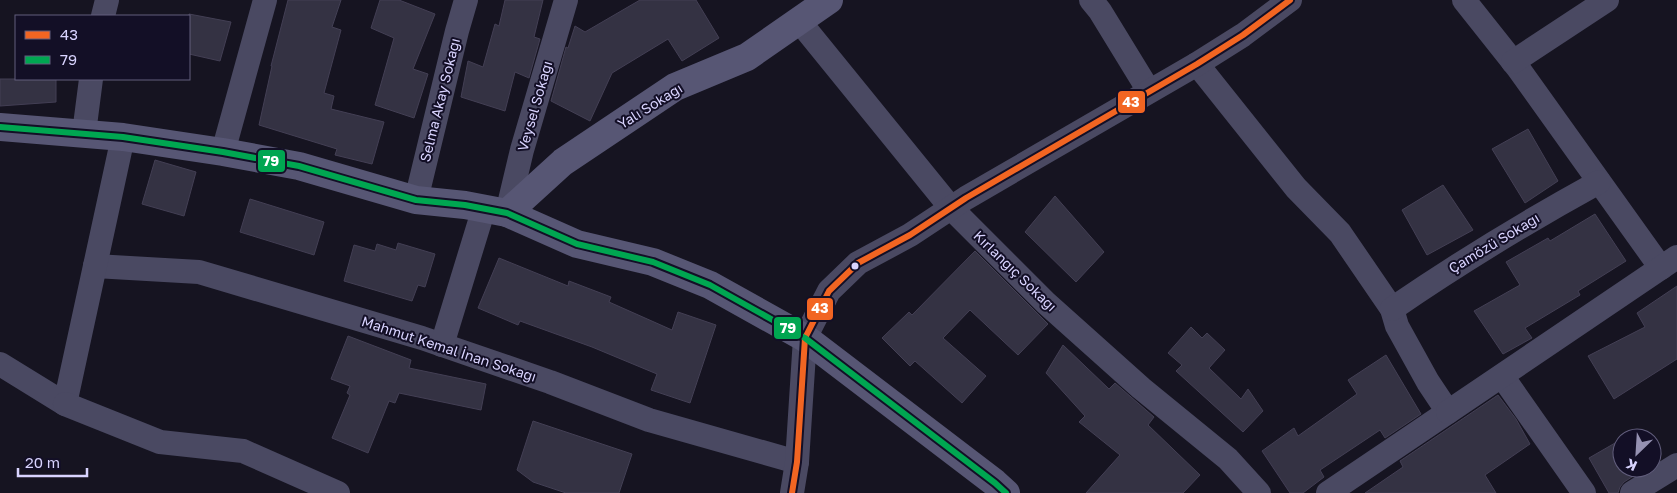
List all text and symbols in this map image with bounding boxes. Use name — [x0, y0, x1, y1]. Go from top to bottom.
legend — [15, 15, 190, 80]
text: 43 — [60, 25, 78, 43]
street label: Selma Akay Sokağı — [416, 36, 463, 163]
text: 79 — [60, 50, 77, 68]
street label: Veysel Sokağı — [514, 59, 556, 153]
street label: Yalı Sokağı — [614, 79, 685, 132]
line badge: 43 — [1117, 90, 1146, 114]
text: 43 — [1122, 93, 1140, 110]
line badge: 79 — [257, 149, 286, 173]
text: 79 — [263, 152, 279, 169]
street label: Çamözü Sokağı — [1445, 209, 1542, 276]
street label: Kırlangıç Sokağı — [970, 227, 1060, 315]
unlabelled marker — [850, 261, 860, 271]
line badge: 43 — [806, 297, 834, 321]
text: 43 — [811, 299, 829, 316]
street label: Mahmut Kemal İnan Sokağı — [360, 312, 539, 385]
line badge: 79 — [773, 316, 802, 340]
text: 79 — [780, 319, 796, 336]
north arrow — [1612, 428, 1662, 478]
scale bar — [18, 446, 86, 478]
text: 20 m — [25, 453, 60, 471]
text: K — [1623, 455, 1639, 475]

